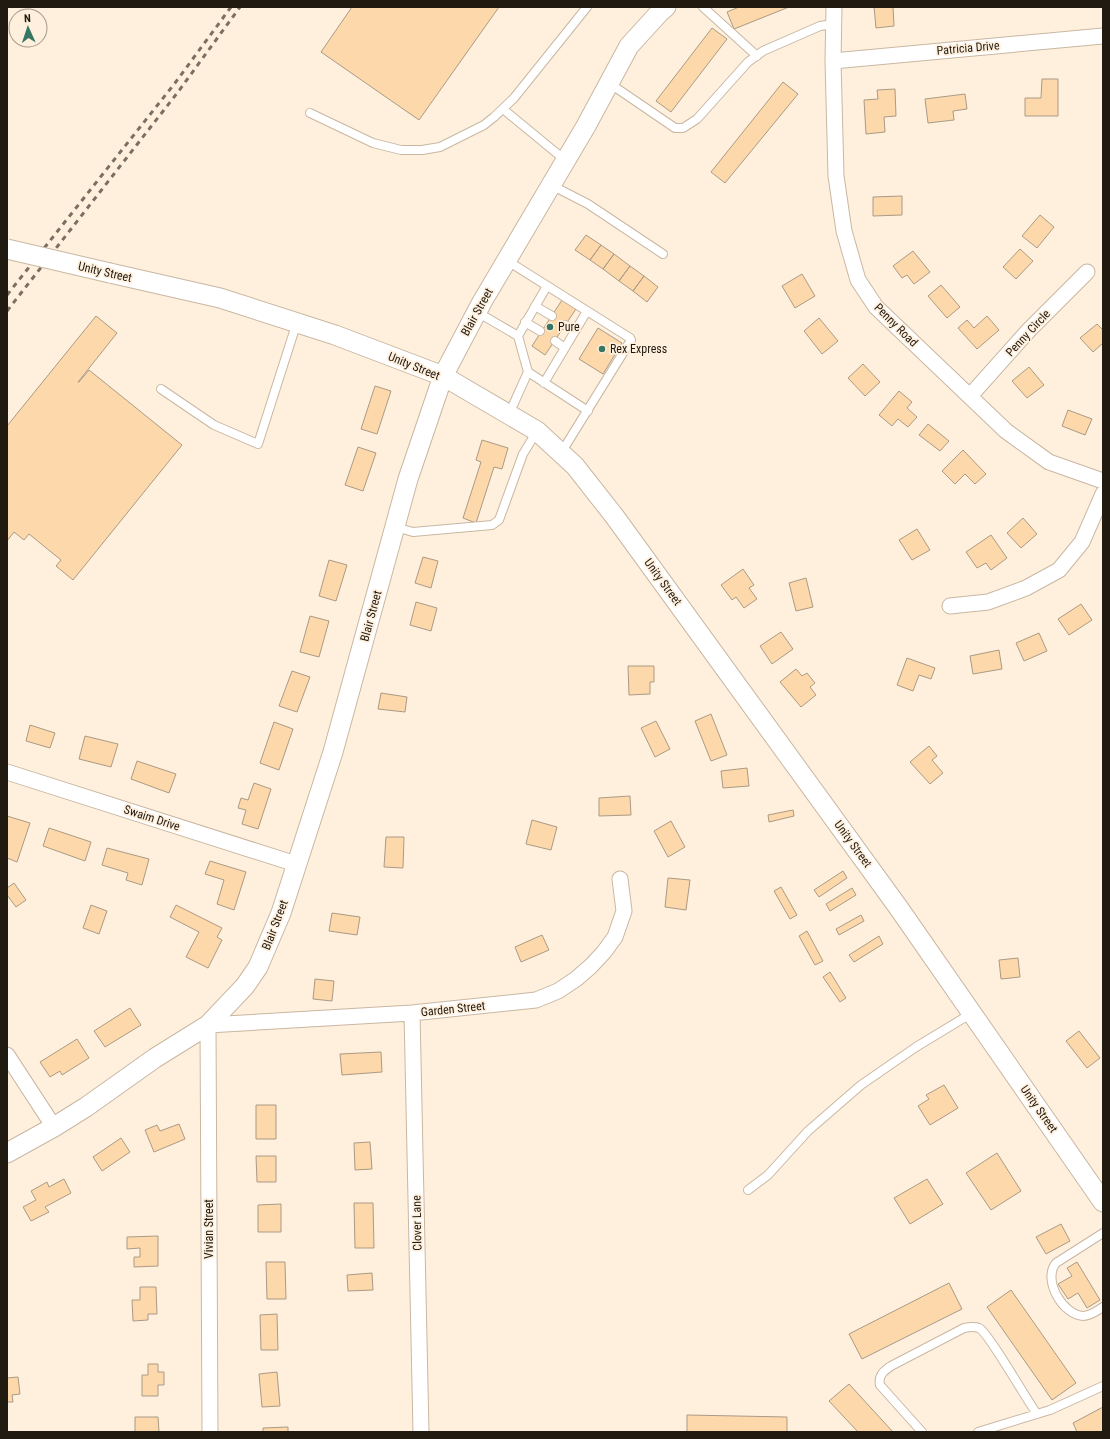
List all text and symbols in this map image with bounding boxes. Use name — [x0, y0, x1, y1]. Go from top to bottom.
north arrow — [8, 8, 48, 48]
text: N — [24, 12, 31, 25]
street label: Patricia Drive — [936, 38, 1000, 58]
street label: Unity Street — [77, 259, 134, 285]
street label: Blair Street — [458, 285, 496, 338]
street label: Penny Road — [871, 300, 921, 350]
street label: Penny Circle — [1003, 307, 1053, 359]
place label: Pure — [558, 320, 580, 334]
marker: Pure — [545, 322, 555, 332]
place label: Rex Express — [610, 342, 667, 356]
marker: Rex Express — [597, 344, 607, 354]
street label: Unity Street — [386, 349, 442, 383]
street label: Unity Street — [641, 556, 685, 609]
street label: Blair Street — [357, 588, 385, 643]
street label: Swaim Drive — [122, 802, 182, 834]
street label: Unity Street — [831, 818, 875, 871]
street label: Blair Street — [259, 898, 291, 952]
street label: Garden Street — [420, 999, 486, 1019]
street label: Unity Street — [1018, 1083, 1061, 1136]
street label: Clover Lane — [410, 1195, 424, 1251]
street label: Vivian Street — [202, 1199, 216, 1259]

